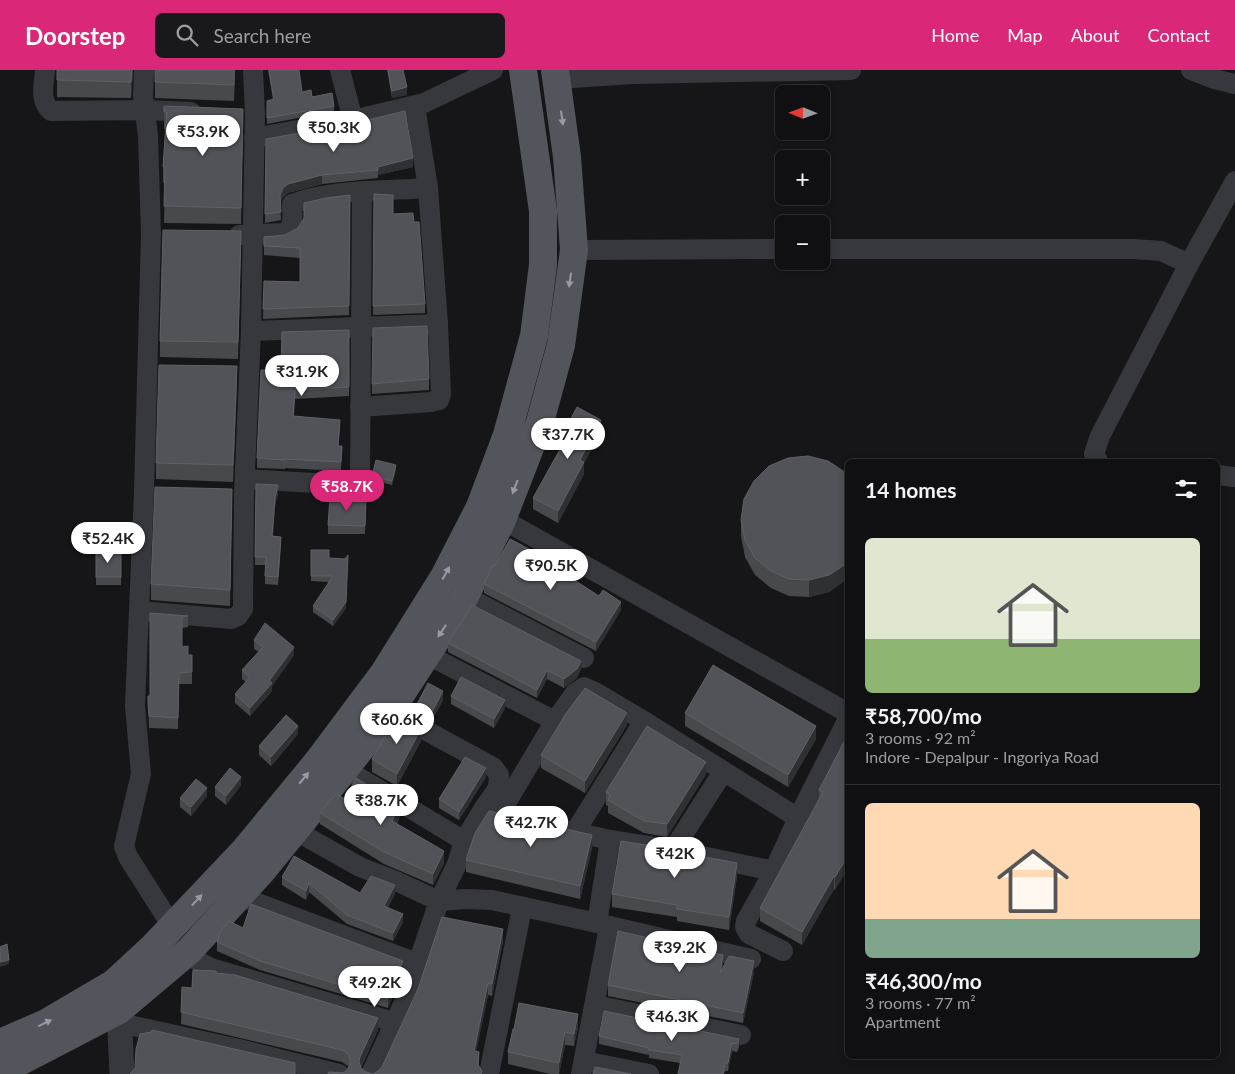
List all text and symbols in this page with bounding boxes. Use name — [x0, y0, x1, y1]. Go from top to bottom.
search box — [155, 13, 505, 58]
text: Doorstep — [25, 21, 125, 50]
icon: search — [173, 21, 201, 49]
text: Search here — [213, 24, 311, 47]
text: Home — [931, 24, 979, 46]
text: Map — [1007, 24, 1043, 46]
text: About — [1071, 24, 1120, 46]
text: Contact — [1148, 24, 1210, 46]
north arrow — [775, 85, 830, 140]
map controls — [775, 85, 830, 270]
pin: ₹50.3K — [293, 111, 375, 153]
one-way arrow — [558, 111, 566, 127]
pin: ₹53.9K — [162, 114, 244, 157]
text: ₹50.3K — [308, 117, 360, 136]
text: ₹53.9K — [177, 121, 229, 140]
button: + — [775, 150, 830, 205]
button: − — [775, 215, 830, 270]
one-way arrow — [566, 272, 574, 288]
pin: ₹31.9K — [261, 354, 343, 397]
text: ₹31.9K — [276, 361, 328, 380]
pin: ₹37.7K — [527, 418, 609, 460]
text: ₹37.7K — [542, 424, 594, 443]
pin: ₹58.7K — [306, 470, 388, 512]
icon: filters — [1172, 475, 1200, 503]
text: ₹58.7K — [321, 476, 373, 495]
text: 14 homes — [865, 477, 956, 502]
one-way arrow — [511, 480, 519, 495]
pin: ₹52.4K — [67, 522, 149, 564]
text: ₹52.4K — [82, 528, 134, 547]
pin: ₹90.5K — [510, 548, 592, 591]
text: ₹90.5K — [525, 555, 577, 574]
one-way arrow — [442, 565, 450, 580]
icon: home — [988, 570, 1078, 660]
one-way arrow — [437, 625, 446, 638]
pin: ₹60.6K — [356, 702, 438, 745]
text: ₹58,700/mo — [865, 703, 982, 728]
text: ₹60.6K — [371, 709, 423, 728]
text: 3 rooms · 92 m² — [865, 728, 976, 747]
text: Indore - Depalpur - Ingoriya Road — [865, 747, 1099, 766]
one-way arrow — [299, 772, 310, 785]
pin: ₹38.7K — [340, 784, 422, 826]
text: ₹38.7K — [355, 790, 407, 809]
pin: ₹42.7K — [490, 806, 572, 848]
text: ₹42.7K — [505, 812, 557, 831]
pin: ₹42K — [645, 836, 705, 879]
icon: home — [988, 836, 1078, 926]
text: ₹42K — [656, 843, 694, 862]
one-way arrow — [191, 895, 203, 907]
pin: ₹39.2K — [639, 930, 721, 973]
text: ₹39.2K — [654, 937, 706, 956]
pin: ₹49.2K — [334, 966, 416, 1008]
text: ₹46,300/mo — [865, 968, 982, 993]
text: ₹49.2K — [349, 972, 401, 991]
text: 3 rooms · 77 m² — [865, 993, 976, 1012]
pin: ₹46.3K — [631, 1000, 713, 1042]
text: ₹46.3K — [646, 1006, 698, 1025]
text: Apartment — [865, 1012, 940, 1031]
one-way arrow — [37, 1019, 52, 1027]

